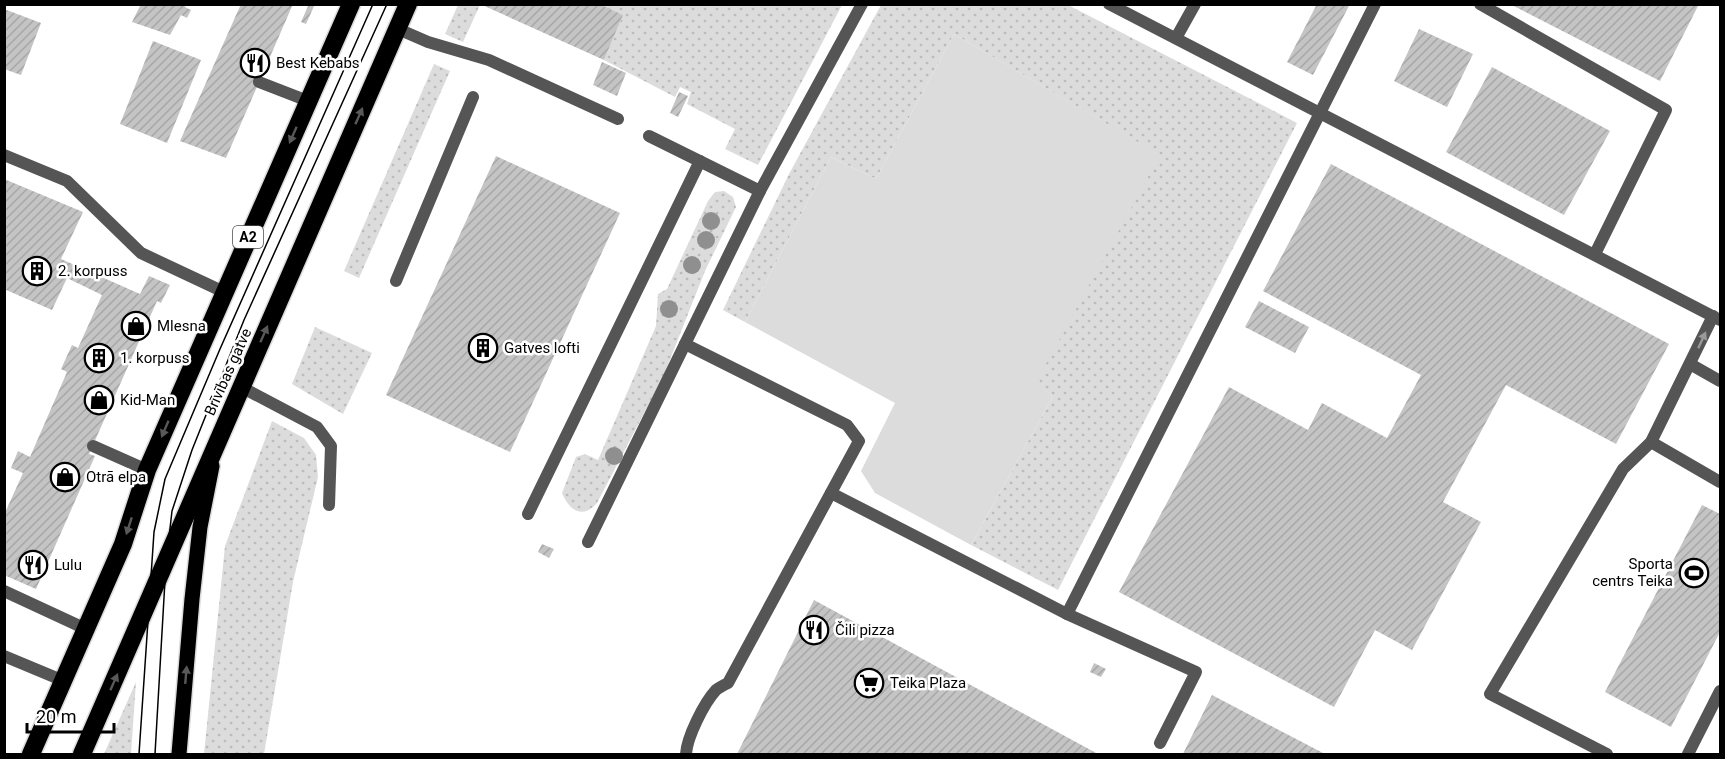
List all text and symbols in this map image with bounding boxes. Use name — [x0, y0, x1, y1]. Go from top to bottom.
restaurant icon: Best Kebabs — [239, 47, 271, 79]
place label: Best Kebabs — [276, 54, 360, 72]
one-way arrow — [355, 108, 364, 125]
one-way arrow — [288, 126, 298, 144]
road number: A2 — [233, 226, 263, 248]
building icon: 2. korpuss — [21, 255, 53, 287]
place label: 2. korpuss — [58, 262, 128, 280]
shop icon: Mlesna — [120, 310, 152, 342]
place label: Mlesna — [157, 317, 206, 335]
street label: Brīvības gatve — [201, 325, 255, 418]
one-way arrow — [260, 325, 269, 342]
one-way arrow — [1697, 331, 1706, 348]
building icon: Gatves lofti — [467, 332, 499, 364]
place label: Gatves lofti — [504, 339, 580, 357]
building icon: 1. korpuss — [83, 342, 115, 374]
place label: 1. korpuss — [120, 349, 190, 367]
shop icon: Kid-Man — [83, 384, 115, 416]
place label: Kid-Man — [120, 391, 175, 409]
one-way arrow — [160, 421, 170, 439]
shop icon: Otrā elpa — [49, 461, 81, 493]
place label: Otrā elpa — [86, 468, 146, 486]
one-way arrow — [123, 517, 133, 535]
restaurant icon: Lulu — [17, 549, 49, 581]
place label: Sporta centrs Teika — [1592, 555, 1673, 590]
place label: Lulu — [54, 556, 82, 574]
sports icon: Sporta centrs Teika — [1678, 557, 1710, 589]
restaurant icon: Čili pizza — [798, 614, 830, 646]
place label: Čili pizza — [835, 621, 895, 639]
one-way arrow — [181, 666, 191, 685]
supermarket icon: Teika Plaza — [853, 667, 885, 699]
one-way arrow — [109, 672, 119, 690]
place label: Teika Plaza — [890, 674, 966, 692]
scale bar — [27, 696, 114, 734]
text: 20 m — [36, 706, 76, 727]

